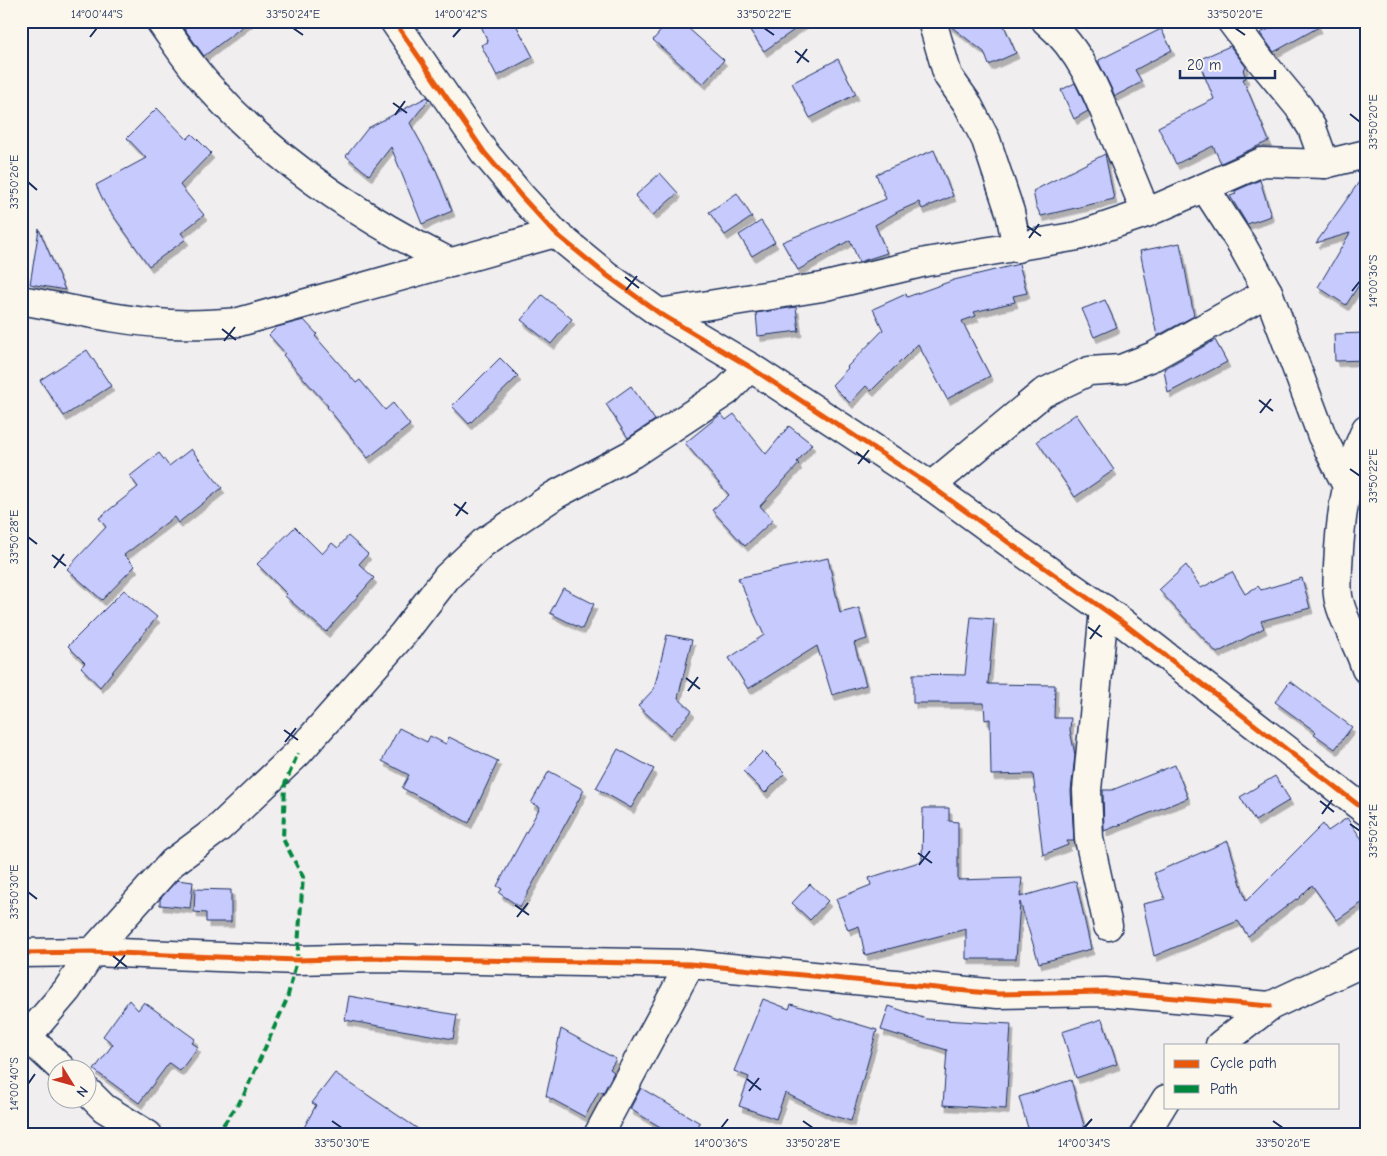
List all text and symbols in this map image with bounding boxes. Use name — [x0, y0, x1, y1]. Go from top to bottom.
text: 14°00'44"S — [71, 7, 123, 21]
text: 33°50'24"E — [266, 7, 320, 21]
text: 14°00'42"S — [435, 7, 488, 21]
text: 33°50'22"E — [737, 7, 791, 21]
text: 33°50'20"E — [1207, 7, 1263, 21]
scale bar — [1180, 48, 1274, 80]
text: 20 m — [1187, 56, 1221, 74]
text: 33°50'20"E — [1366, 94, 1380, 150]
text: 33°50'26"E — [7, 155, 21, 209]
text: 14°00'36"S — [1366, 254, 1380, 307]
text: 33°50'22"E — [1366, 449, 1380, 503]
text: 33°50'28"E — [7, 510, 21, 564]
text: 33°50'24"E — [1366, 804, 1380, 858]
text: 33°50'30"E — [7, 864, 21, 920]
legend — [1164, 1044, 1340, 1108]
text: Cycle path — [1210, 1054, 1277, 1072]
text: 14°00'40"S — [7, 1057, 21, 1111]
north arrow — [48, 1058, 98, 1108]
text: Path — [1210, 1080, 1238, 1098]
text: N — [72, 1083, 92, 1100]
text: 33°50'30"E — [314, 1136, 370, 1150]
text: 14°00'36"S — [695, 1136, 748, 1150]
text: 33°50'28"E — [786, 1136, 840, 1150]
text: 14°00'34"S — [1058, 1136, 1111, 1150]
text: 33°50'26"E — [1256, 1136, 1310, 1150]

